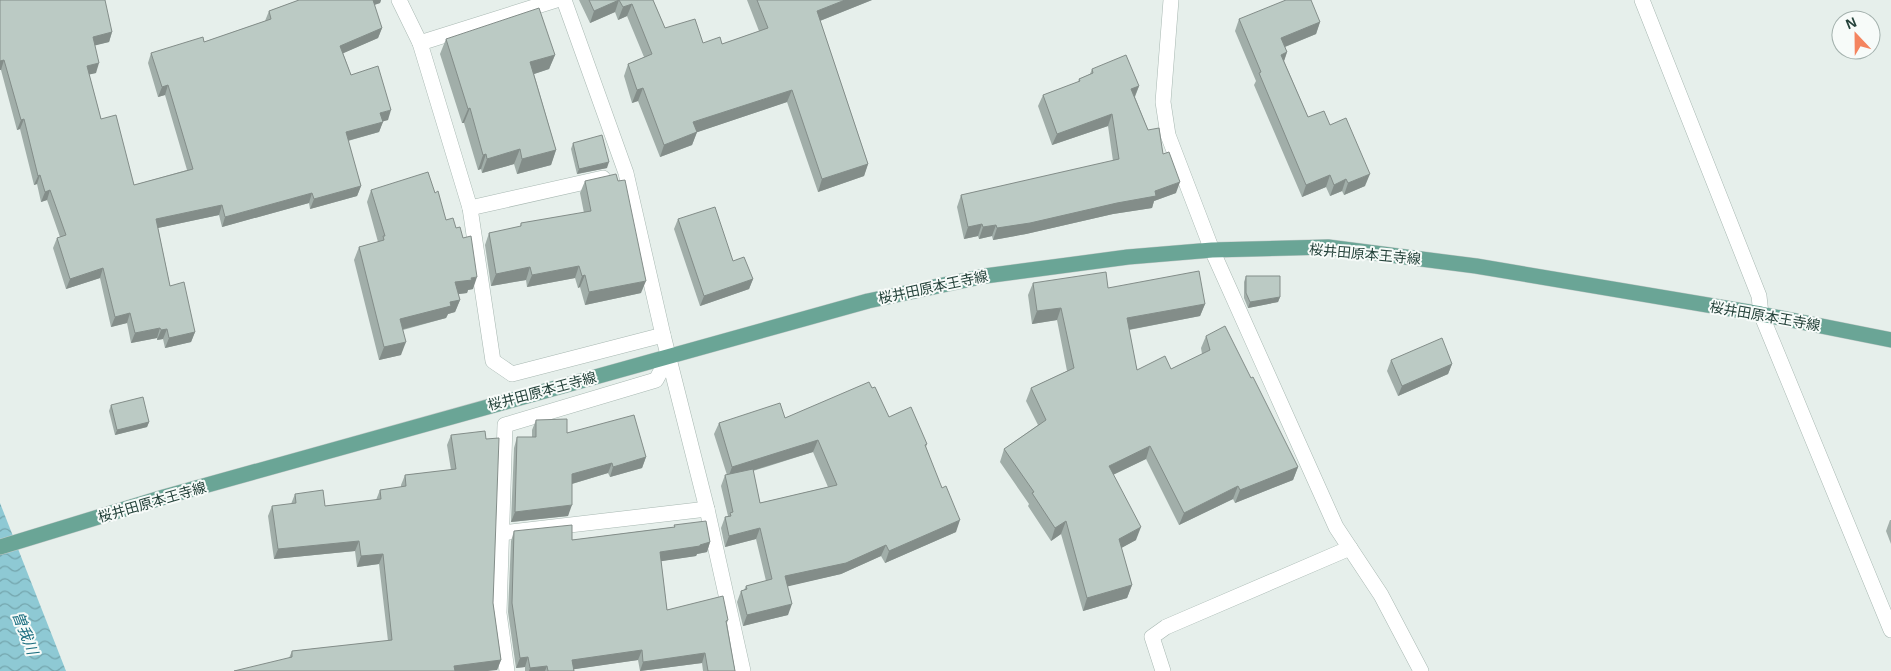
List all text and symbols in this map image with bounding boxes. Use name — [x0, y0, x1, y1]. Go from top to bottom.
north arrow — [1831, 10, 1881, 60]
text: N — [1843, 14, 1859, 32]
street label: 桜井田原本王寺線 — [1309, 241, 1421, 267]
street label: 桜井田原本王寺線 — [877, 268, 989, 306]
street label: 桜井田原本王寺線 — [1708, 298, 1822, 334]
street label: 桜井田原本王寺線 — [486, 369, 598, 413]
street label: 桜井田原本王寺線 — [96, 479, 208, 525]
water label: 曽我川 — [9, 609, 42, 659]

